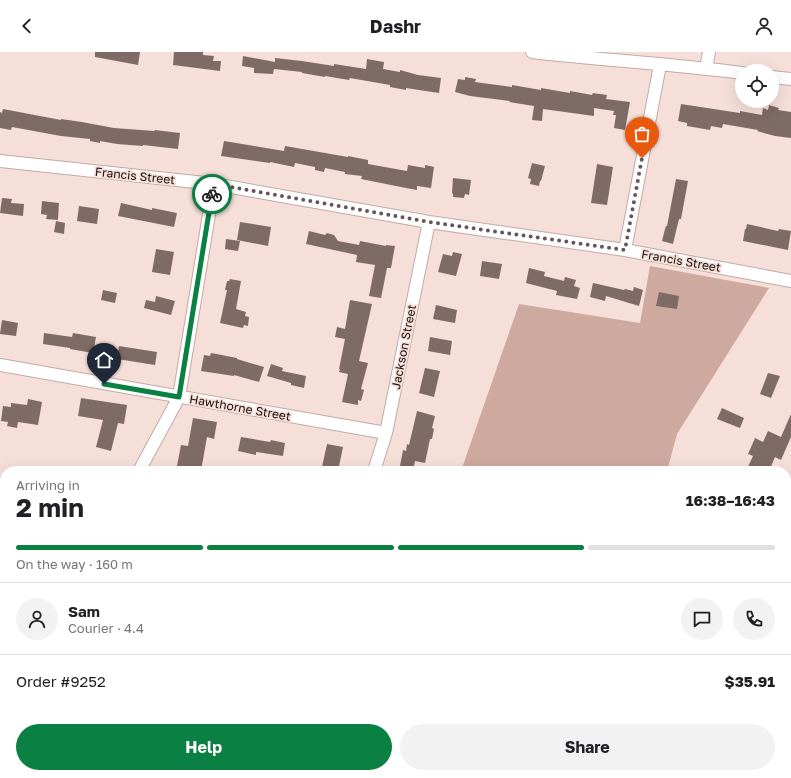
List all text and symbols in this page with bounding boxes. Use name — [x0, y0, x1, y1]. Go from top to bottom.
icon: back — [16, 15, 38, 37]
text: Dashr — [370, 15, 421, 37]
icon: person — [753, 15, 775, 37]
map controls — [735, 64, 779, 108]
button: locate — [735, 64, 779, 108]
pin — [625, 117, 659, 158]
icon: bag — [631, 123, 653, 145]
street label: Francis Street — [94, 164, 176, 187]
courier — [192, 174, 232, 214]
icon: bike — [201, 183, 223, 205]
street label: Francis Street — [640, 246, 722, 275]
street label: Jackson Street — [388, 303, 419, 391]
pin — [87, 343, 121, 384]
icon: home — [93, 349, 115, 371]
street label: Hawthorne Street — [188, 391, 292, 424]
text: Arriving in — [16, 477, 80, 493]
text: 16:38–16:43 — [686, 491, 775, 509]
text: 2 min — [16, 492, 84, 523]
text: On the way · 160 m — [16, 556, 133, 572]
button: person — [16, 598, 58, 640]
button: chat — [681, 598, 723, 640]
button: phone — [733, 598, 775, 640]
text: Sam — [68, 602, 100, 620]
text: Courier · 4.4 — [68, 620, 144, 636]
text: Order #9252 — [16, 672, 106, 690]
text: $35.91 — [725, 672, 775, 690]
button: Help — [16, 724, 392, 770]
button: Share — [400, 724, 775, 770]

